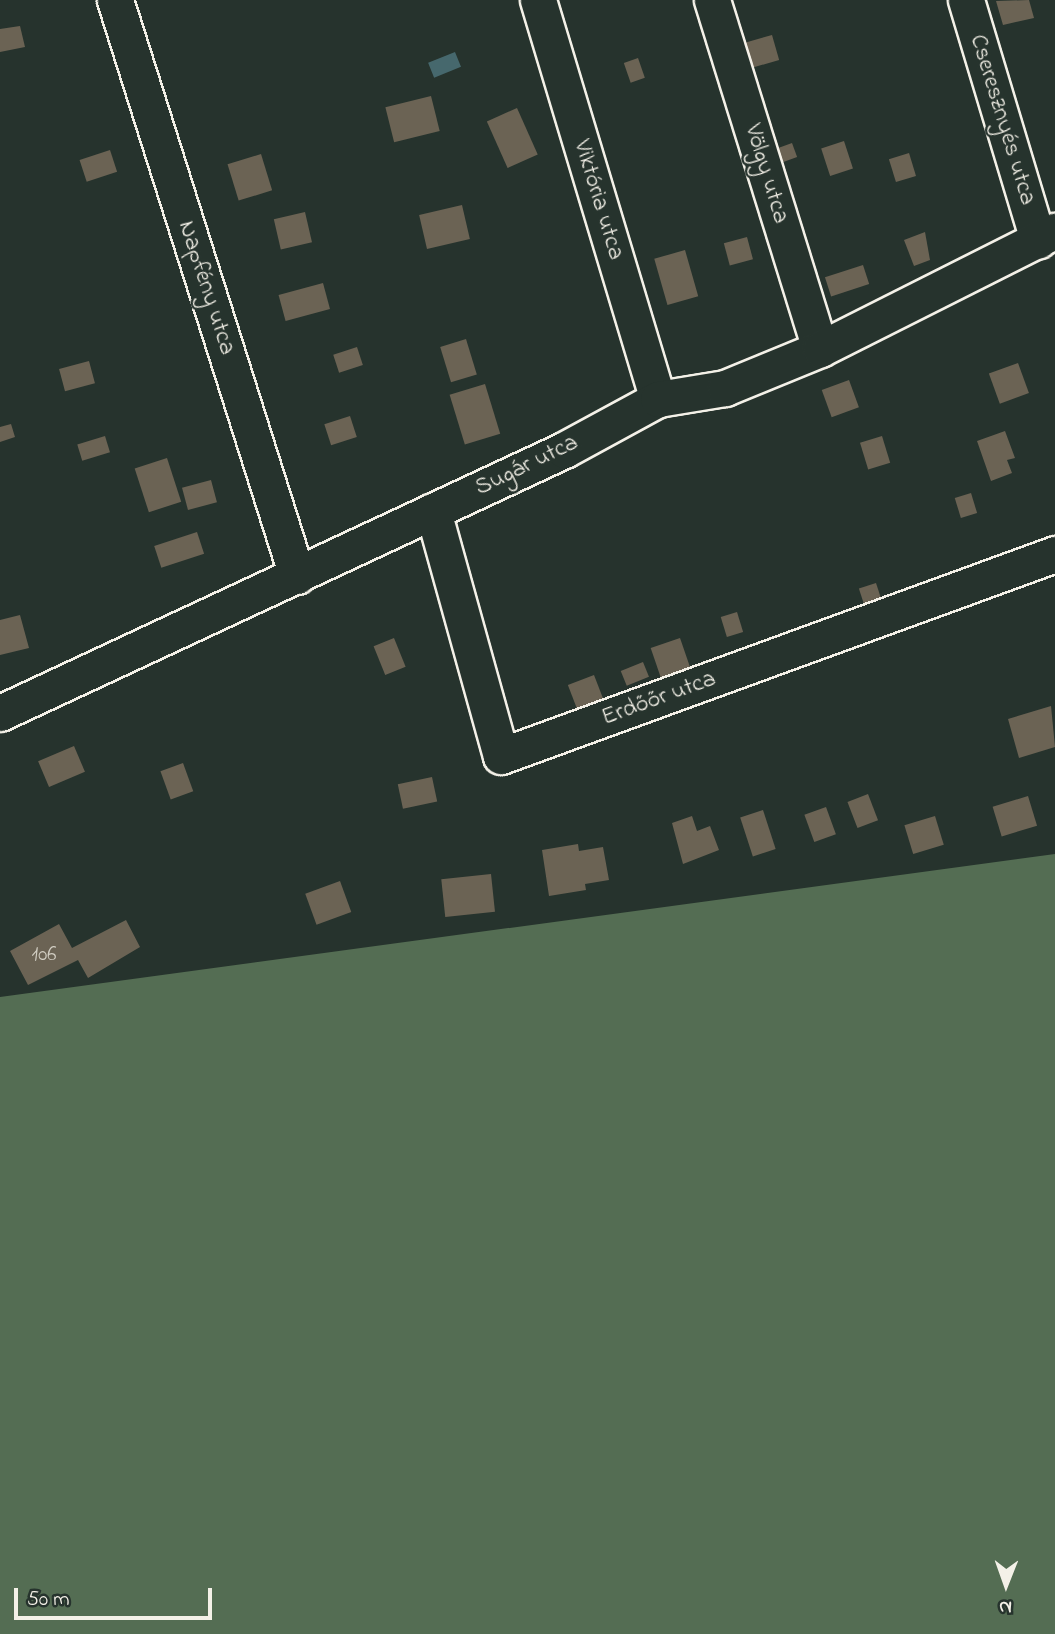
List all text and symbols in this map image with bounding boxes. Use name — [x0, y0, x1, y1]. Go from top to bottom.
street label: Cseresznyés utca — [962, 31, 1042, 209]
street label: Völgy utca — [737, 121, 795, 227]
street label: Viktória utca — [566, 137, 630, 263]
street label: Napfény utca — [171, 217, 241, 359]
street label: Sugár utca — [471, 429, 583, 503]
street label: Erdőőr utca — [598, 665, 720, 733]
house number: 106 — [32, 942, 56, 968]
north arrow — [971, 1550, 1041, 1620]
scale bar — [18, 1574, 215, 1618]
text: 50 m — [27, 1585, 70, 1615]
text: N — [999, 1593, 1012, 1620]

